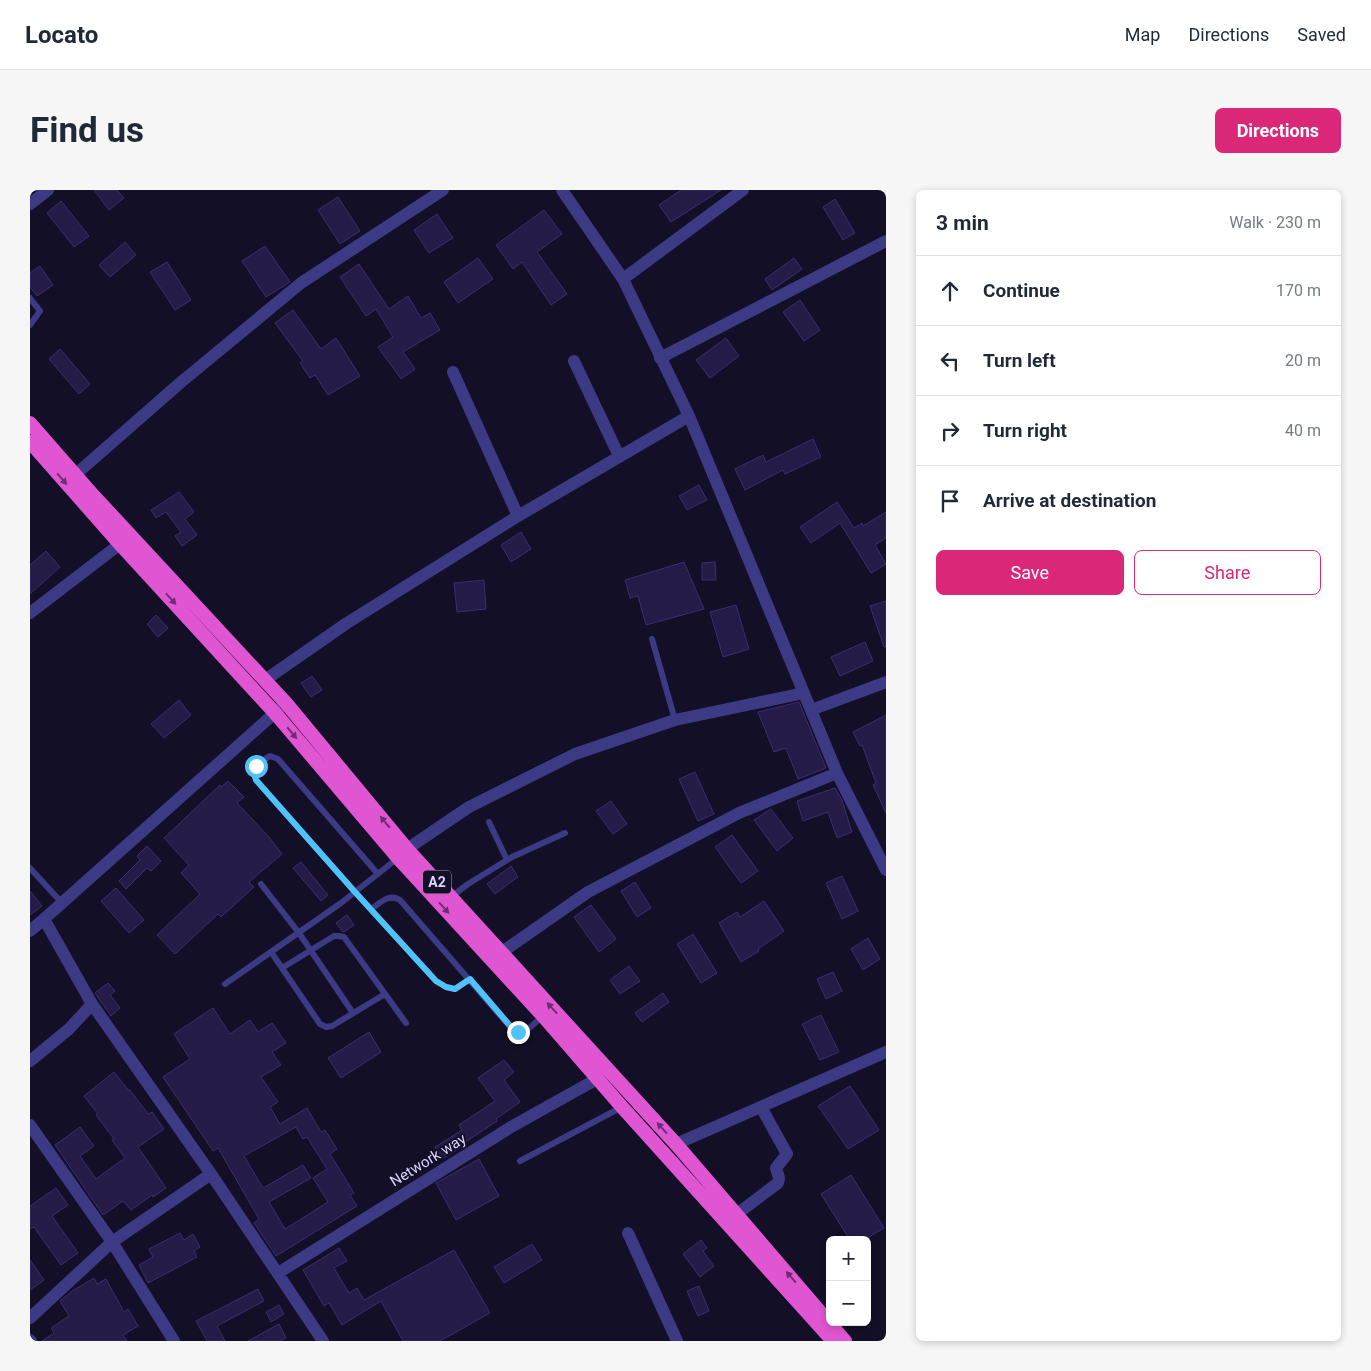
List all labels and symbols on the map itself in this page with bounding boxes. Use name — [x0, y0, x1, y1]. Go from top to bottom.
one-way arrow — [56, 472, 68, 484]
one-way arrow — [165, 593, 177, 605]
one-way arrow — [286, 726, 297, 739]
route start — [245, 755, 268, 778]
one-way arrow — [380, 816, 391, 828]
road number: A2 — [423, 870, 451, 894]
one-way arrow — [438, 902, 450, 914]
one-way arrow — [546, 1002, 558, 1014]
route end — [507, 1021, 530, 1044]
one-way arrow — [656, 1122, 668, 1134]
street label: Network way — [387, 1130, 469, 1190]
one-way arrow — [785, 1272, 797, 1284]

